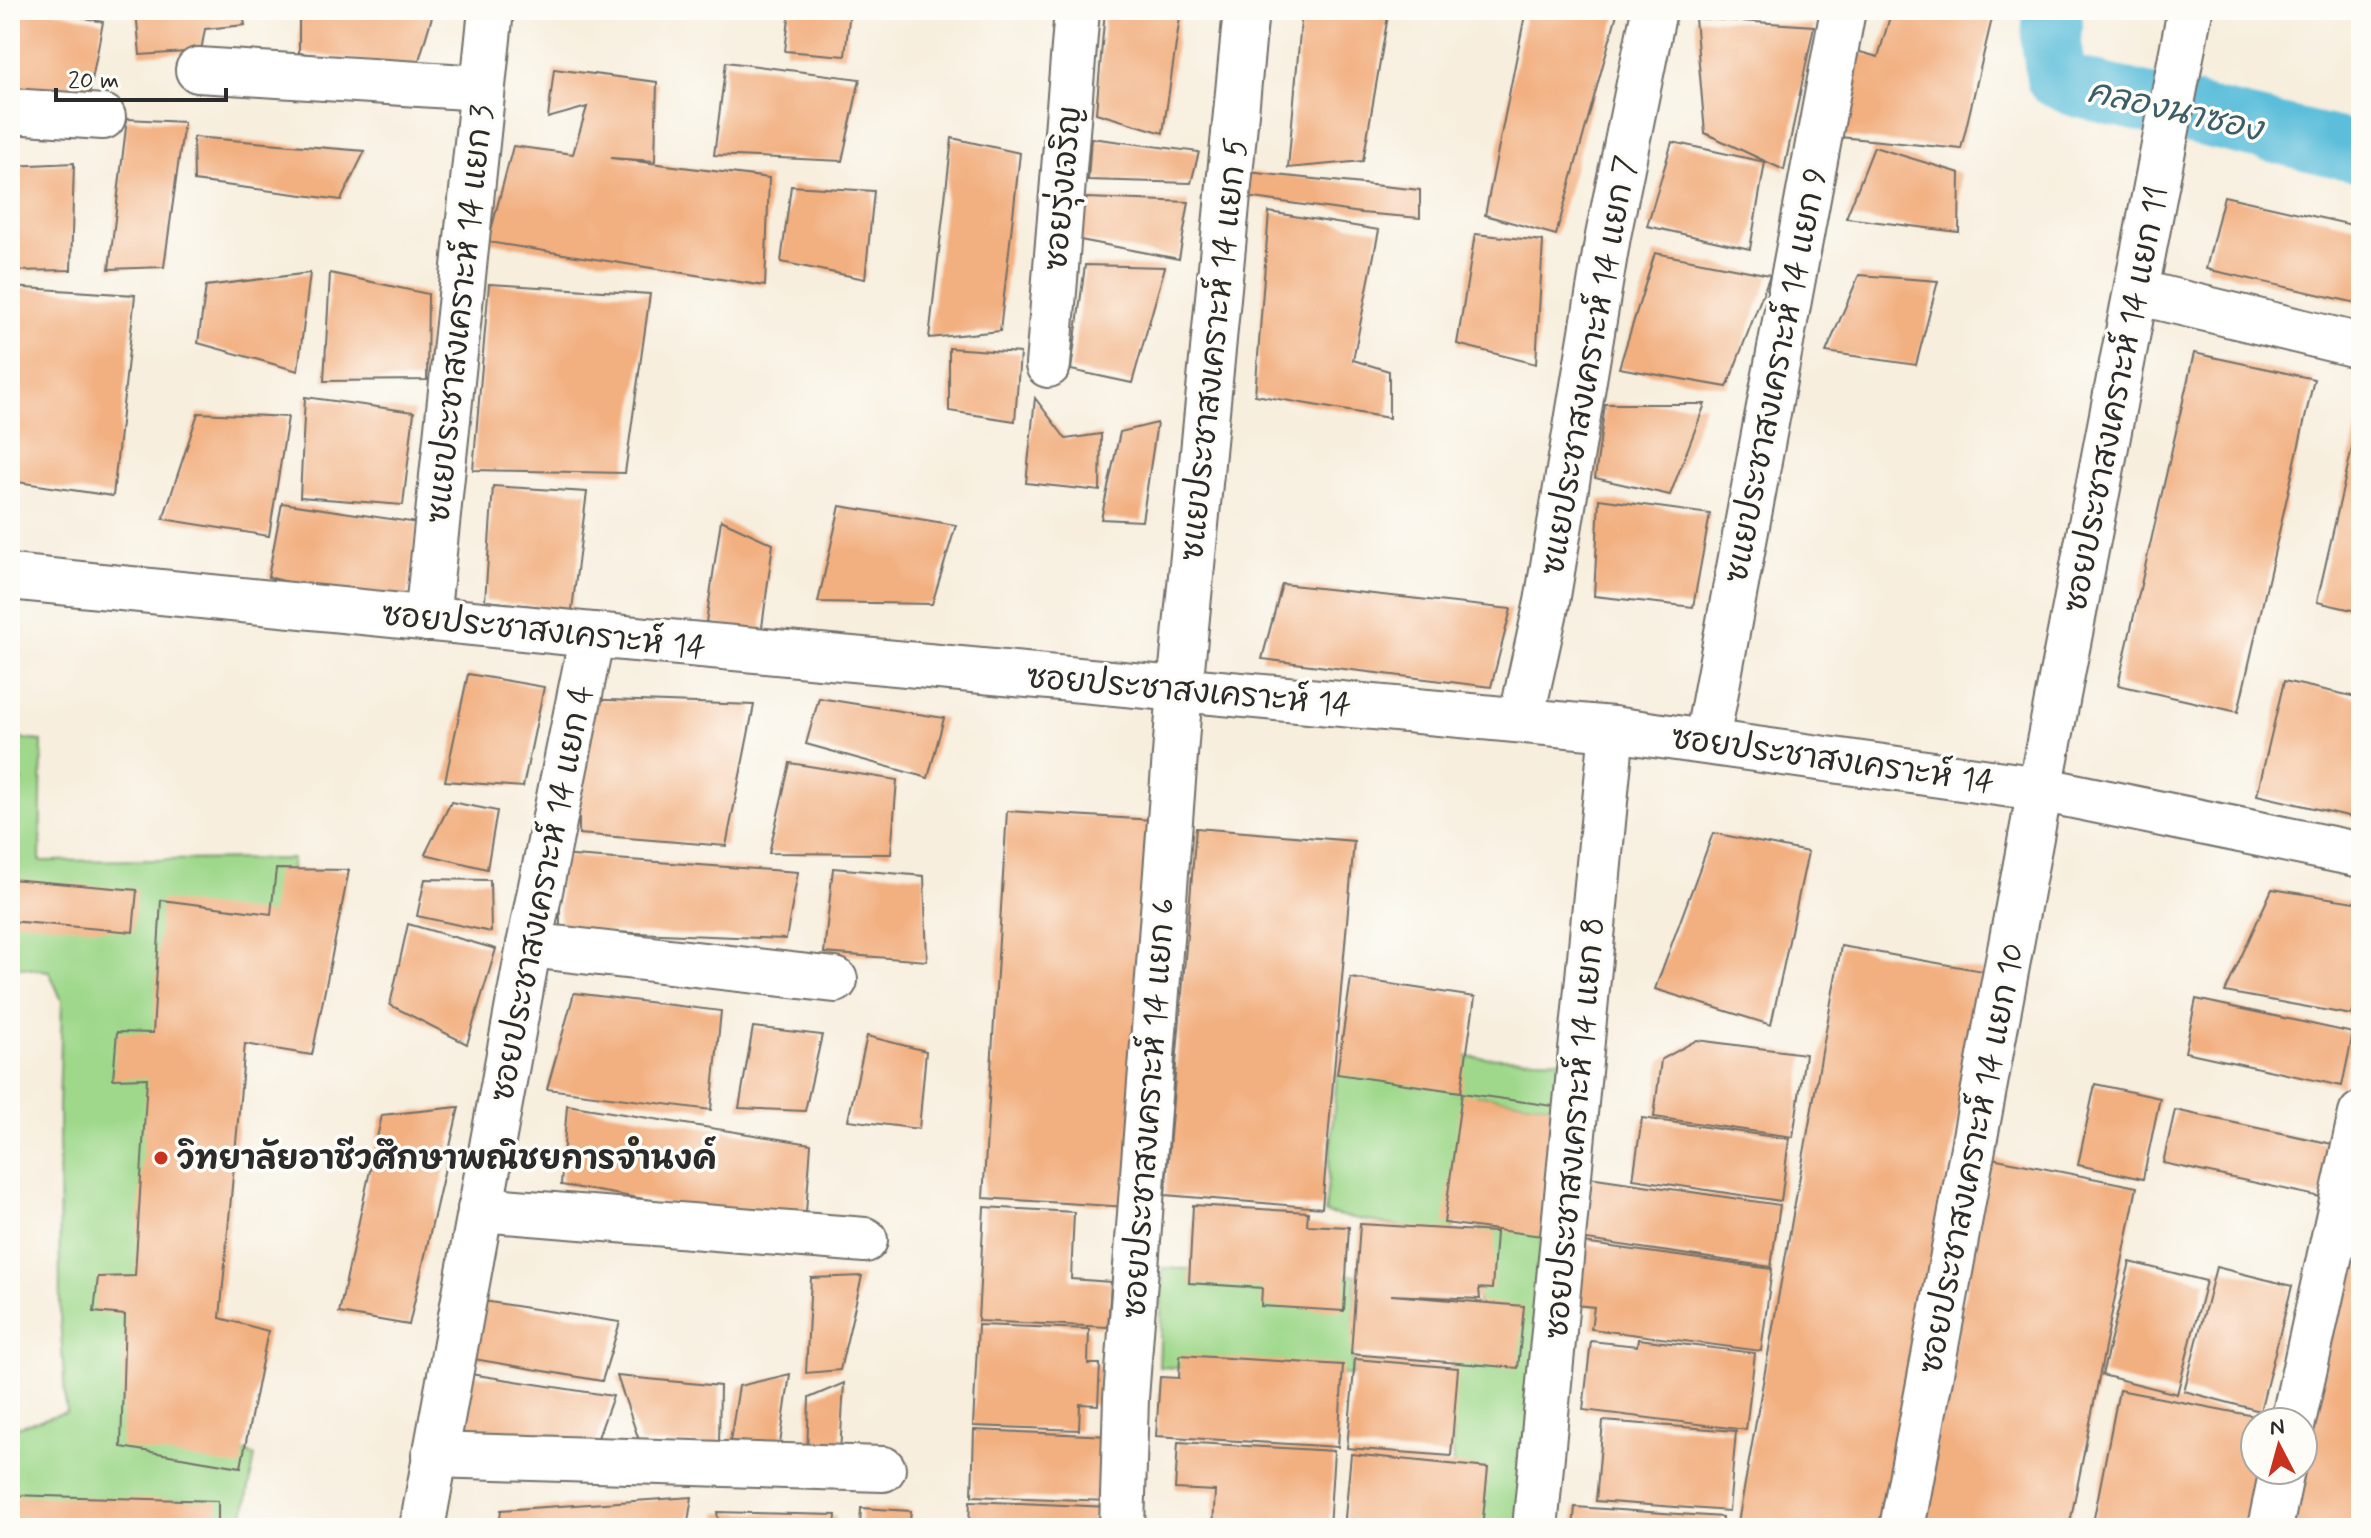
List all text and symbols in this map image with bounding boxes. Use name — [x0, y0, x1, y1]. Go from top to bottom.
scale bar — [56, 52, 226, 102]
text: 20 m — [68, 66, 119, 97]
water label: คลองนาซอง — [2083, 70, 2269, 154]
street label: ซแยประชาสงเคราะห์ 14 แยก 3 — [416, 103, 504, 526]
street label: ซอยรุ่งเจริญ — [1035, 104, 1093, 272]
street label: ซแยประชาสงเคราะห์ 14 แยก 5 — [1170, 135, 1258, 563]
street label: ซแยประชาสงเคราะห์ 14 แยก 7 — [1530, 152, 1648, 579]
street label: ซแยประชาสงเคราะห์ 14 แยก 9 — [1714, 164, 1838, 586]
street label: ซอยประชาสงเคราะห์ 14 แยก 11 — [2053, 182, 2179, 616]
street label: ซอยประชาสงเคราะห์ 14 — [380, 592, 708, 670]
street label: ซอยประชาสงเคราะห์ 14 — [1025, 655, 1353, 727]
street label: ซอยประชาสงเคราะห์ 14 แยก 4 — [480, 681, 604, 1105]
street label: ซอยประชาสงเคราะห์ 14 — [1668, 716, 1997, 804]
street label: ซอยประชาสงเคราะห์ 14 แยก 6 — [1112, 896, 1186, 1320]
street label: ซอยประชาสงเคราะห์ 14 แยก 8 — [1535, 915, 1615, 1341]
street label: ซอยประชาสงเคราะห์ 14 แยก 10 — [1909, 939, 2035, 1377]
place label: วิทยาลัยอาชีวศึกษาพณิชยการจำนงค์ — [177, 1136, 717, 1181]
marker: วิทยาลัยอาชีวศึกษาพณิชยการจำนงค์ — [152, 1149, 170, 1167]
north arrow — [2239, 1406, 2319, 1486]
text: N — [2268, 1413, 2286, 1443]

